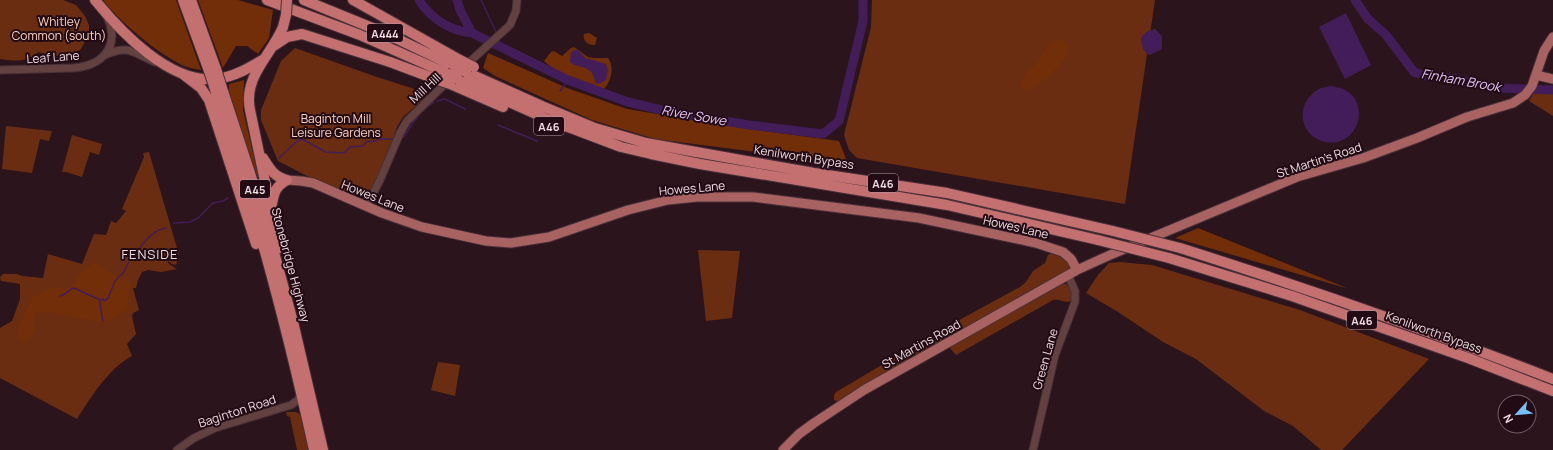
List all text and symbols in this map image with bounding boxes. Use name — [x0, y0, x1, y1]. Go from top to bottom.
park label: Whitley Common (south) — [12, 13, 106, 44]
road number: A444 — [367, 24, 403, 42]
street label: Leaf Lane — [26, 47, 80, 67]
water label: Finham Brook — [1420, 64, 1505, 96]
street label: Mill Hill — [405, 69, 445, 107]
water label: River Sowe — [660, 100, 729, 130]
park label: Baginton Mill Leisure Gardens — [291, 110, 381, 141]
road number: A46 — [534, 117, 564, 135]
street label: St Martin's Road — [1274, 138, 1364, 182]
street label: Kenilworth Bypass — [753, 141, 855, 173]
road number: A46 — [868, 174, 898, 192]
street label: Howes Lane — [339, 176, 407, 216]
street label: Howes Lane — [658, 177, 726, 199]
road number: A45 — [240, 180, 270, 198]
street label: Stonebridge Highway — [268, 206, 315, 325]
street label: Howes Lane — [982, 211, 1050, 243]
district label: FENSIDE — [121, 245, 179, 263]
street label: Kenilworth Bypass — [1384, 307, 1484, 357]
road number: A46 — [1347, 311, 1377, 329]
street label: St Martins Road — [879, 315, 963, 373]
street label: Green Lane — [1028, 326, 1062, 392]
street label: Baginton Road — [196, 390, 278, 432]
north arrow — [1497, 394, 1537, 434]
text: N — [1499, 412, 1516, 426]

